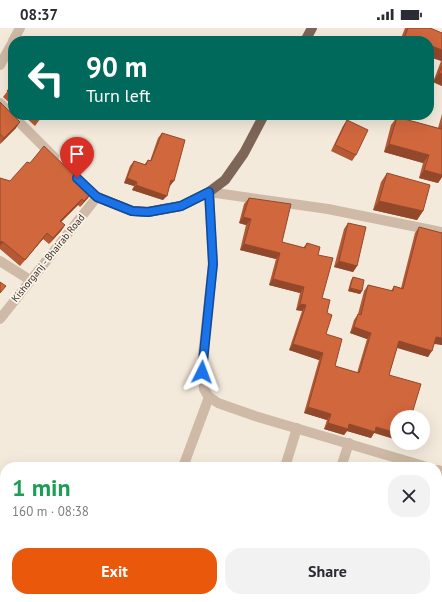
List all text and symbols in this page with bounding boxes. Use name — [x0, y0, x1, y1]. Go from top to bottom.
text: 08:37 — [20, 5, 58, 24]
text: 90 m — [86, 48, 147, 85]
icon: left — [20, 52, 72, 104]
text: Turn left — [86, 84, 151, 107]
pin — [60, 137, 94, 178]
icon: arrive — [66, 143, 88, 165]
street label: Kishorganj - Bhairab Road — [8, 211, 88, 305]
position arrow — [181, 351, 223, 393]
map controls — [390, 410, 430, 450]
button: search — [390, 410, 430, 450]
text: 1 min — [12, 472, 71, 503]
button: close — [388, 475, 430, 517]
text: 160 m · 08:38 — [12, 503, 89, 520]
button: Exit — [12, 548, 217, 594]
button: Share — [225, 548, 430, 594]

